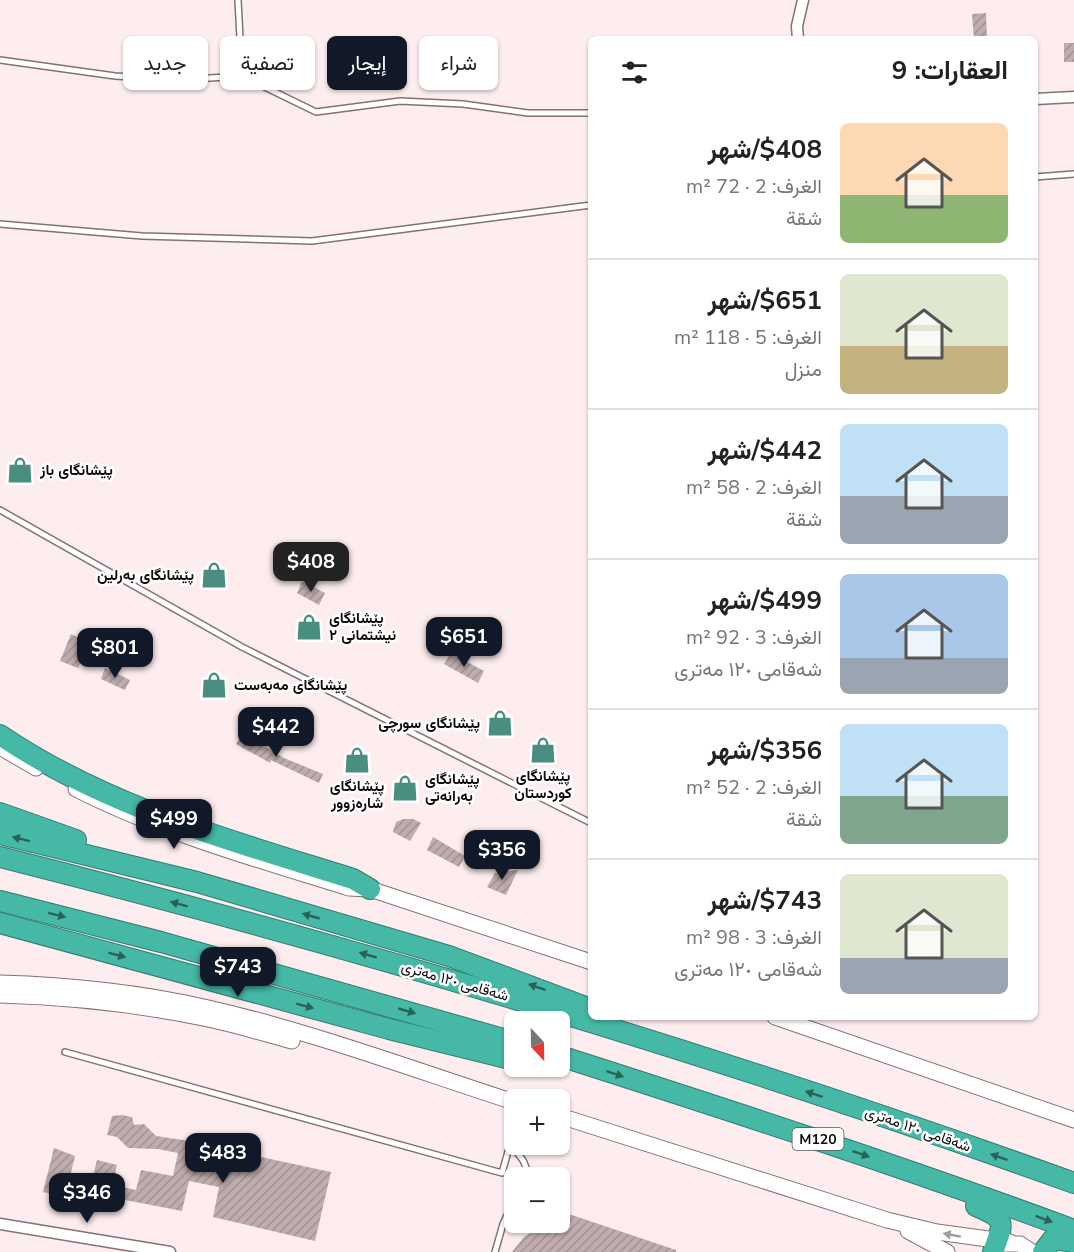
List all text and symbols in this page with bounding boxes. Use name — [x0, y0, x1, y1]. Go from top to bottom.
chip: جديد — [123, 36, 208, 90]
chip: تصفية — [220, 36, 315, 90]
chip: إيجار — [327, 36, 407, 90]
chip: شراء — [419, 36, 498, 90]
text: العقارات: 9 — [892, 53, 1008, 88]
icon: filters — [618, 56, 651, 89]
text: $408/شهر — [707, 132, 822, 167]
icon: home — [888, 147, 960, 219]
text: الغرف: 2 · 72 m² — [686, 173, 822, 200]
text: شقة — [786, 205, 822, 232]
text: $651/شهر — [707, 283, 822, 318]
icon: home — [888, 298, 960, 370]
text: الغرف: 5 · 118 m² — [674, 324, 822, 351]
text: منزل — [785, 356, 822, 383]
text: $442/شهر — [707, 433, 822, 468]
icon: home — [888, 448, 960, 520]
shop icon: پێشانگای باز — [5, 455, 35, 485]
place label: پێشانگای باز — [39, 460, 113, 480]
text: الغرف: 2 · 58 m² — [686, 474, 822, 501]
text: شقة — [786, 506, 822, 533]
pin: $408 — [275, 542, 347, 593]
text: $408 — [287, 548, 335, 575]
shop icon: پێشانگای بەرلین — [199, 560, 229, 590]
place label: پێشانگای بەرلین — [97, 565, 194, 585]
text: $499/شهر — [707, 583, 822, 618]
icon: home — [888, 598, 960, 670]
place label: پێشانگای نیشتمانی ٢ — [329, 608, 396, 645]
shop icon: پێشانگای نیشتمانی ٢ — [294, 612, 324, 642]
pin: $651 — [428, 617, 500, 668]
text: $651 — [440, 623, 488, 650]
text: الغرف: 3 · 92 m² — [686, 624, 822, 651]
pin: $801 — [79, 628, 151, 679]
text: $801 — [91, 634, 139, 661]
text: شەقامی ١٢٠ مەتری — [674, 656, 822, 683]
shop icon: پێشانگای مەبەست — [199, 670, 229, 700]
place label: پێشانگای مەبەست — [234, 675, 347, 695]
pin: $442 — [240, 707, 312, 758]
shop icon: پێشانگای سورچی — [485, 708, 515, 738]
text: $442 — [252, 713, 300, 740]
place label: پێشانگای سورچی — [378, 713, 480, 733]
text: $356/شهر — [707, 733, 822, 768]
shop icon: پێشانگای کوردستان — [528, 735, 558, 765]
shop icon: پێشانگای شارەزوور — [342, 745, 372, 775]
icon: home — [888, 748, 960, 820]
place label: پێشانگای کوردستان — [514, 766, 572, 803]
place label: پێشانگای بەرانەتی — [425, 769, 480, 806]
shop icon: پێشانگای بەرانەتی — [390, 773, 420, 803]
text: الغرف: 2 · 52 m² — [686, 774, 822, 801]
place label: پێشانگای شارەزوور — [330, 776, 384, 813]
pin: $499 — [138, 799, 210, 850]
text: $499 — [150, 805, 198, 832]
text: شقة — [786, 806, 822, 833]
pin: $356 — [466, 830, 538, 881]
one-way arrow — [11, 834, 30, 843]
text: $356 — [478, 836, 526, 863]
text: $743/شهر — [707, 883, 822, 918]
icon: home — [888, 898, 960, 970]
one-way arrow — [170, 899, 188, 908]
one-way arrow — [48, 911, 66, 921]
one-way arrow — [302, 911, 320, 920]
text: الغرف: 3 · 98 m² — [686, 924, 822, 951]
pin: $743 — [202, 947, 274, 998]
one-way arrow — [108, 950, 126, 960]
one-way arrow — [358, 950, 377, 960]
text: $743 — [214, 953, 262, 980]
street label: شەقامی ١٢٠ مەتری — [399, 956, 511, 1006]
text: شەقامی ١٢٠ مەتری — [674, 956, 822, 983]
one-way arrow — [528, 982, 546, 992]
one-way arrow — [296, 1002, 314, 1011]
one-way arrow — [398, 1007, 416, 1016]
north arrow — [504, 1011, 570, 1077]
map controls — [504, 1011, 570, 1233]
one-way arrow — [606, 1070, 624, 1079]
button: + — [504, 1089, 570, 1155]
one-way arrow — [805, 1089, 823, 1098]
street label: شەقامی ١٢٠ مەتری — [862, 1102, 974, 1157]
road number: M120 — [792, 1128, 844, 1150]
pin: $483 — [187, 1133, 259, 1184]
text: $483 — [199, 1139, 247, 1166]
one-way arrow — [852, 1149, 870, 1159]
one-way arrow — [990, 1151, 1008, 1161]
button: − — [504, 1167, 570, 1233]
pin: $346 — [51, 1173, 123, 1224]
text: $346 — [63, 1179, 111, 1206]
one-way arrow — [1035, 1215, 1053, 1224]
one-way arrow — [942, 1230, 961, 1239]

